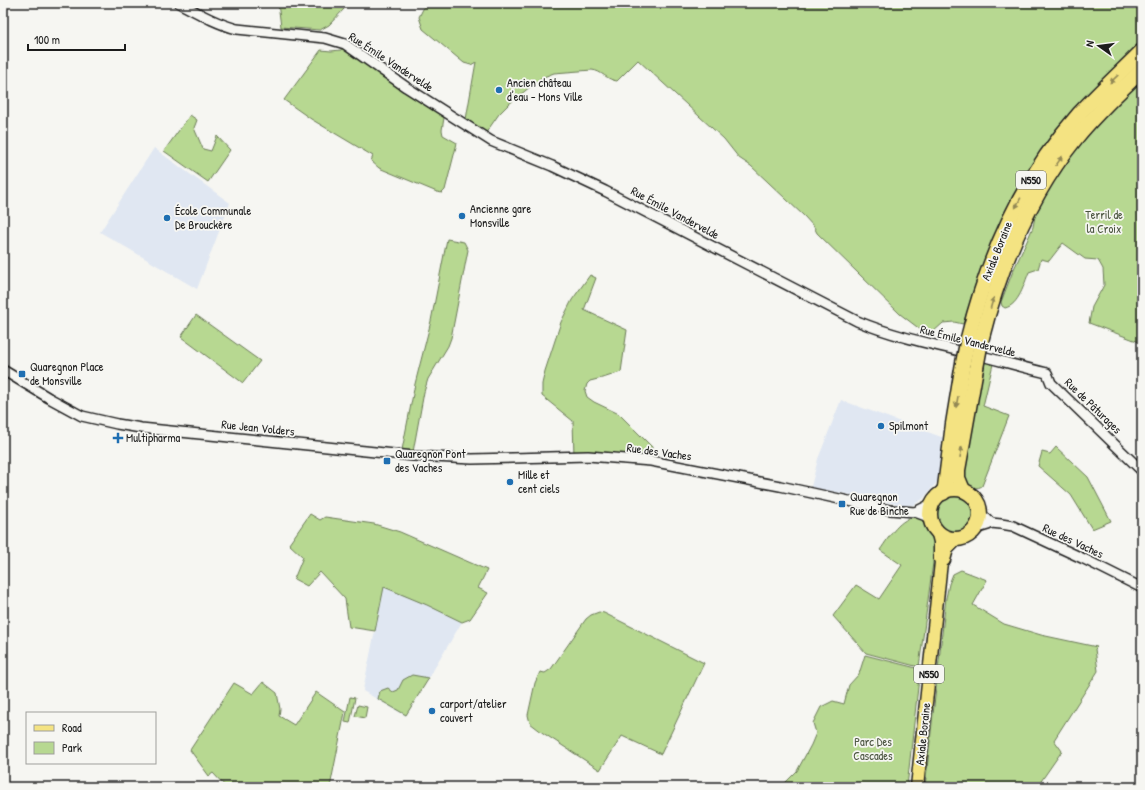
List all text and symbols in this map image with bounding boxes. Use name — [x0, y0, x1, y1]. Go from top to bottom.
scale bar — [28, 26, 125, 52]
north arrow — [1079, 26, 1119, 66]
street label: Rue Émile Vandervelde — [346, 28, 437, 95]
text: 100 m — [34, 31, 60, 48]
text: N — [1082, 39, 1097, 48]
place label: Ancien château d'eau - Mons Ville — [507, 74, 583, 105]
one-way arrow — [1109, 74, 1119, 84]
marker: Ancien château d'eau - Mons Ville — [494, 85, 504, 95]
one-way arrow — [1055, 156, 1063, 166]
road number: N550 — [1016, 171, 1046, 189]
street label: Rue Émile Vandervelde — [628, 182, 723, 243]
one-way arrow — [1015, 197, 1021, 209]
place label: Ancienne gare Monsville — [470, 200, 531, 231]
place label: École Communale De Brouckère — [175, 202, 251, 233]
park label: Terril de la Croix — [1085, 206, 1123, 237]
marker: Ancienne gare Monsville — [457, 211, 467, 221]
marker: École Communale De Brouckère — [162, 213, 172, 223]
street label: Axiale Boraine — [977, 218, 1016, 283]
one-way arrow — [989, 297, 995, 309]
street label: Rue Émile Vandervelde — [919, 320, 1018, 361]
place label: Quaregnon Place de Monsville — [30, 358, 104, 389]
marker: Quaregnon Place de Monsville — [17, 369, 27, 379]
street label: Rue de Pâturages — [1061, 374, 1126, 438]
one-way arrow — [954, 396, 960, 408]
street label: Rue Jean Volders — [221, 415, 296, 440]
place label: Spilmont — [889, 417, 929, 434]
marker: Spilmont — [876, 421, 886, 431]
place label: Multipharma — [126, 429, 181, 446]
marker: Multipharma — [113, 433, 123, 443]
street label: Rue des Vaches — [626, 439, 693, 465]
place label: Quaregnon Pont des Vaches — [395, 445, 467, 476]
one-way arrow — [958, 446, 964, 458]
marker: Quaregnon Pont des Vaches — [382, 456, 392, 466]
place label: Mille et cent ciels — [518, 466, 560, 497]
marker: Mille et cent ciels — [505, 477, 515, 487]
place label: Quaregnon Rue de Binche — [850, 488, 909, 519]
marker: Quaregnon Rue de Binche — [837, 499, 847, 509]
street label: Rue des Vaches — [1040, 519, 1107, 562]
road number: N550 — [914, 665, 944, 683]
place label: carport/atelier couvert — [440, 695, 507, 726]
street label: Axiale Boraine — [911, 702, 934, 766]
marker: carport/atelier couvert — [427, 706, 437, 716]
legend — [26, 712, 156, 764]
text: Road — [62, 719, 82, 736]
park label: Parc Des Cascades — [853, 733, 893, 764]
text: Park — [62, 739, 82, 756]

